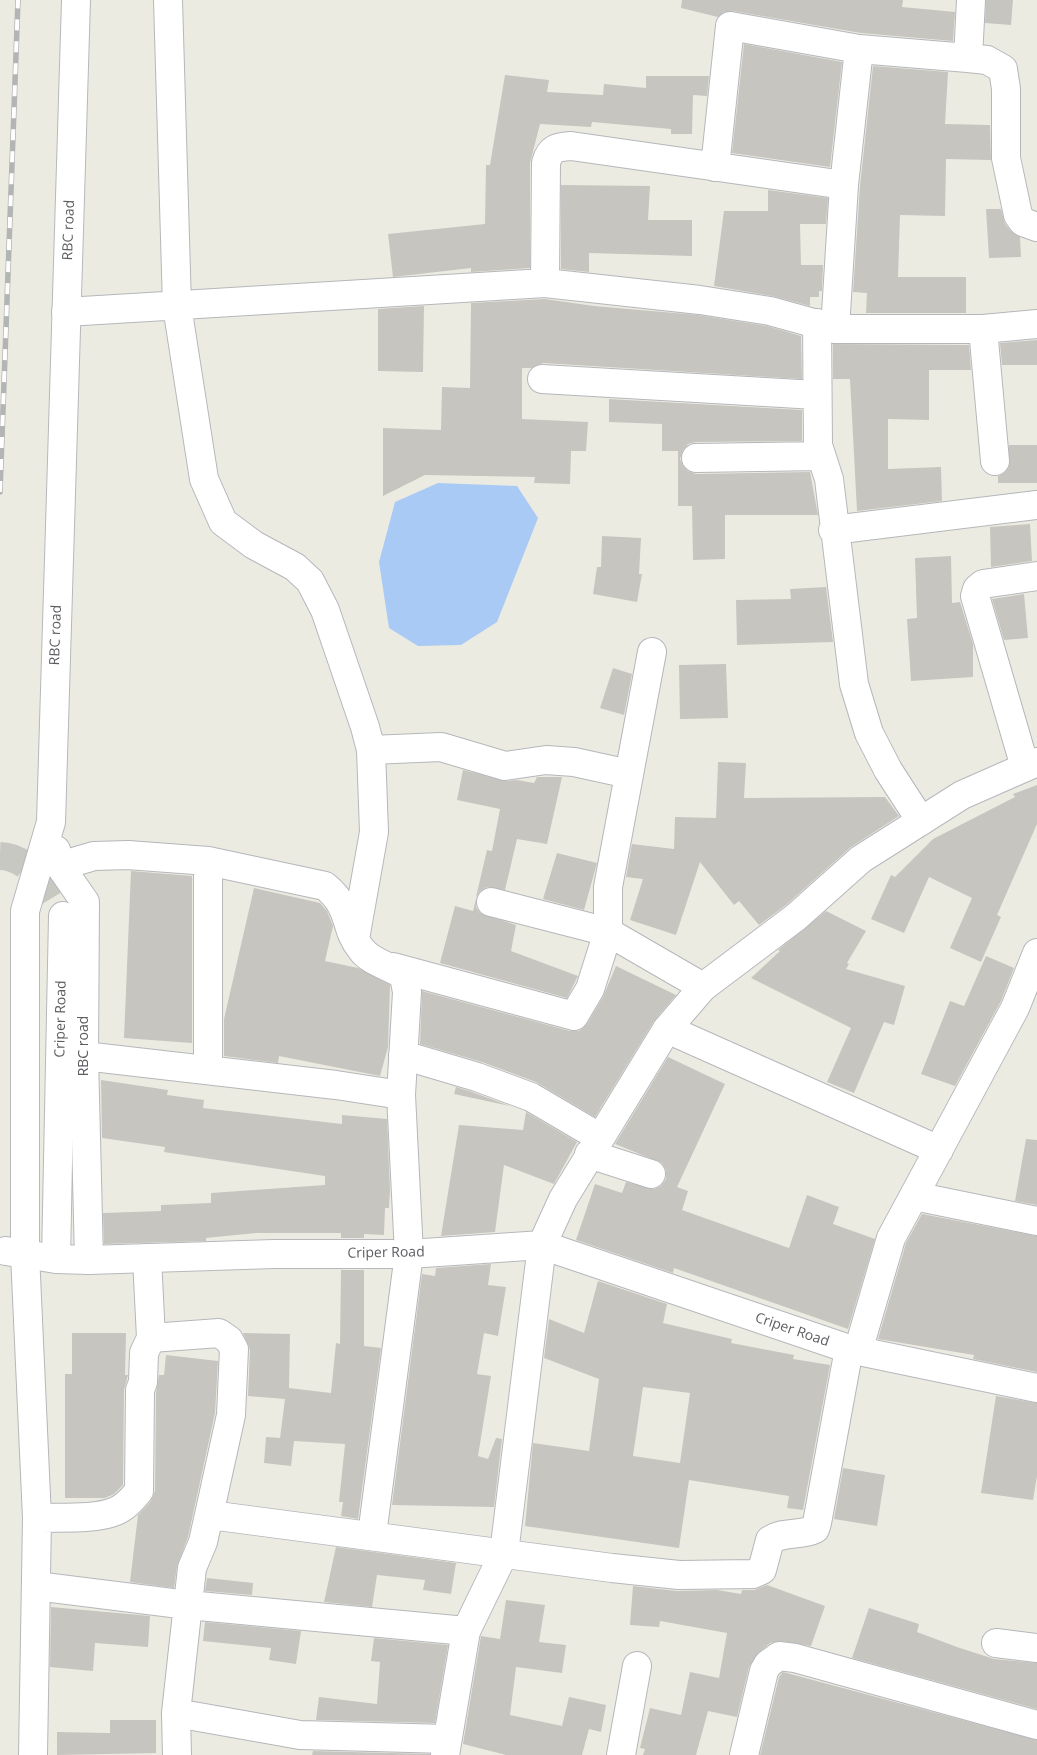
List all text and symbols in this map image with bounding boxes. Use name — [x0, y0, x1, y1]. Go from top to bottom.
street label: RBC road — [60, 199, 78, 261]
street label: RBC road — [47, 604, 65, 666]
street label: Criper Road — [52, 980, 70, 1058]
street label: RBC road — [76, 1016, 92, 1076]
street label: Criper Road — [347, 1244, 425, 1262]
street label: Criper Road — [753, 1309, 831, 1351]

